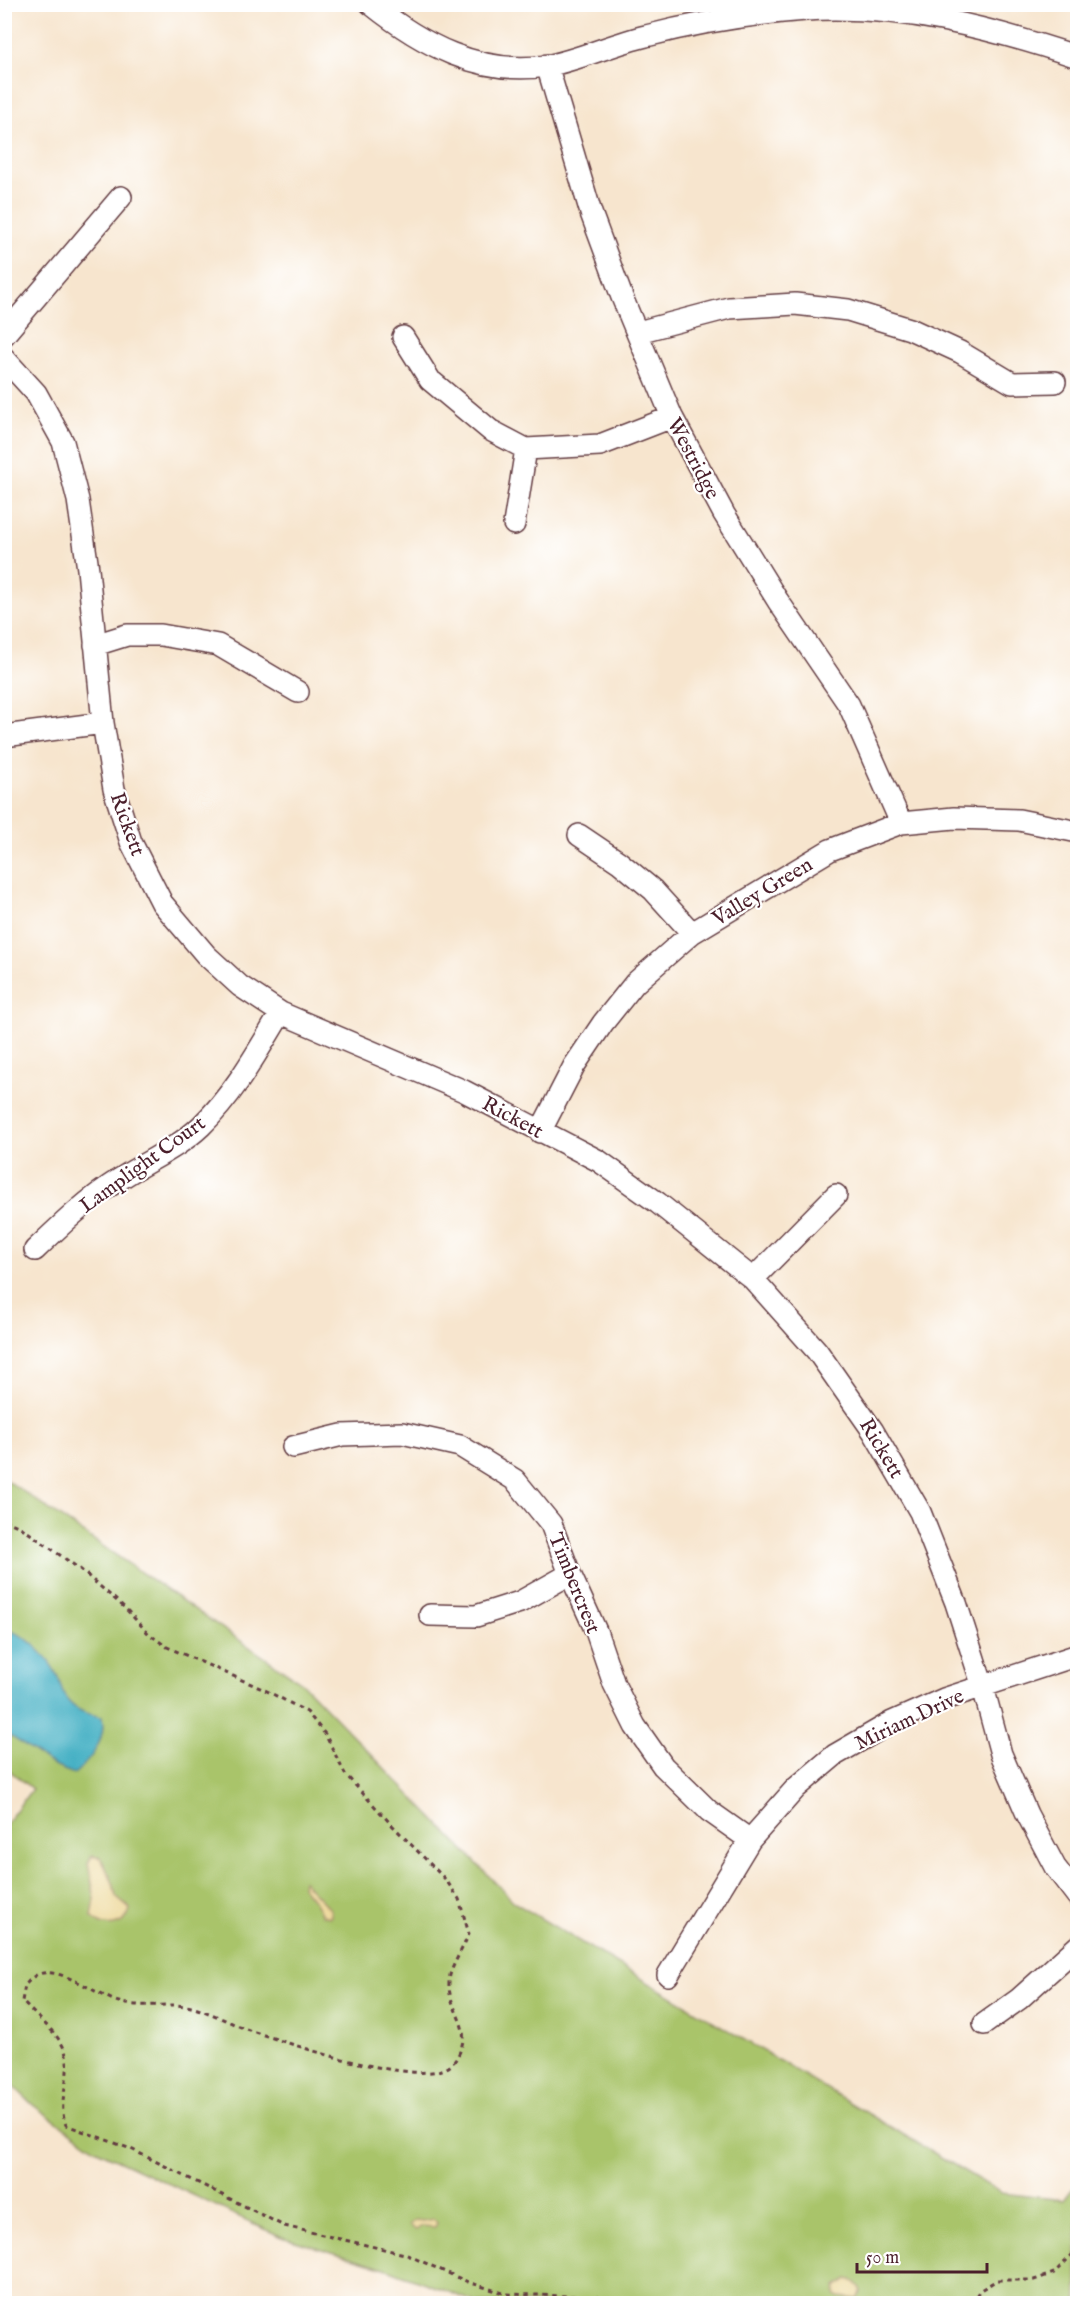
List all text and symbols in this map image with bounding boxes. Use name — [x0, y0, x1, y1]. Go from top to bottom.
street label: Westridge — [660, 413, 726, 505]
street label: Rickett — [103, 789, 150, 860]
street label: Valley Green — [707, 852, 818, 933]
street label: Rickett — [477, 1091, 548, 1146]
street label: Lamplight Court — [75, 1110, 211, 1220]
street label: Rickett — [852, 1414, 909, 1484]
street label: Timbercrest — [541, 1529, 606, 1638]
street label: Miriam Drive — [851, 1683, 969, 1757]
scale bar — [857, 2236, 988, 2274]
text: 50 m — [866, 2247, 899, 2270]

